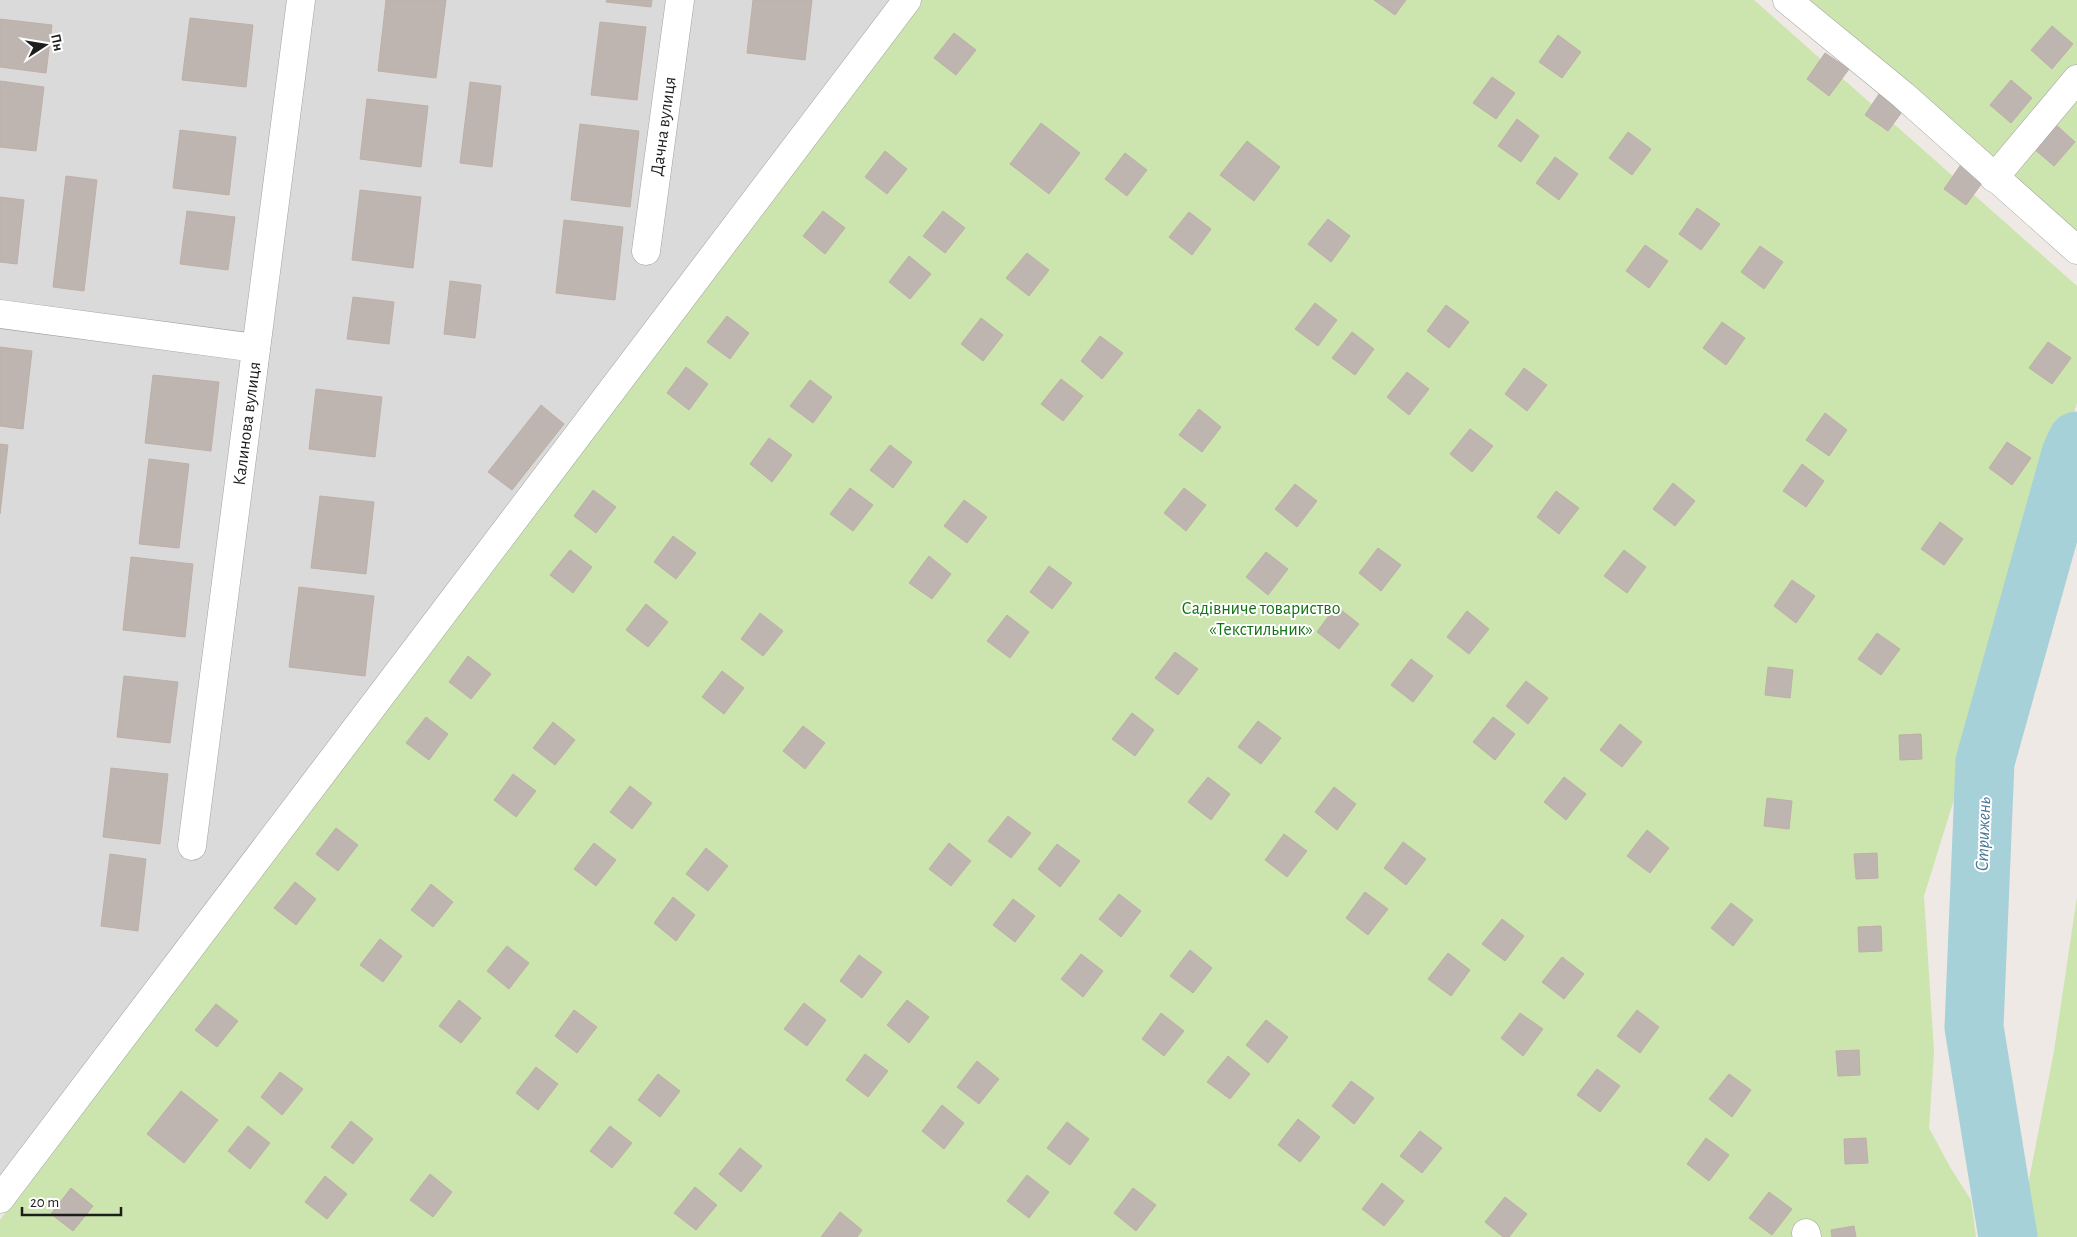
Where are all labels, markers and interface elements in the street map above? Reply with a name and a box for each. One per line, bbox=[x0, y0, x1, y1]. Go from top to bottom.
north arrow bbox=[20, 20, 70, 70]
text: Пн bbox=[48, 33, 65, 52]
street label: Дачна вулиця bbox=[648, 75, 680, 177]
street label: Калинова вулиця bbox=[231, 360, 264, 487]
park label: Садівниче товариство «Текстильник» bbox=[1182, 600, 1340, 639]
water label: Стрижень bbox=[1973, 796, 1994, 872]
scale bar bbox=[22, 1184, 121, 1216]
text: 20 m bbox=[30, 1195, 59, 1210]

